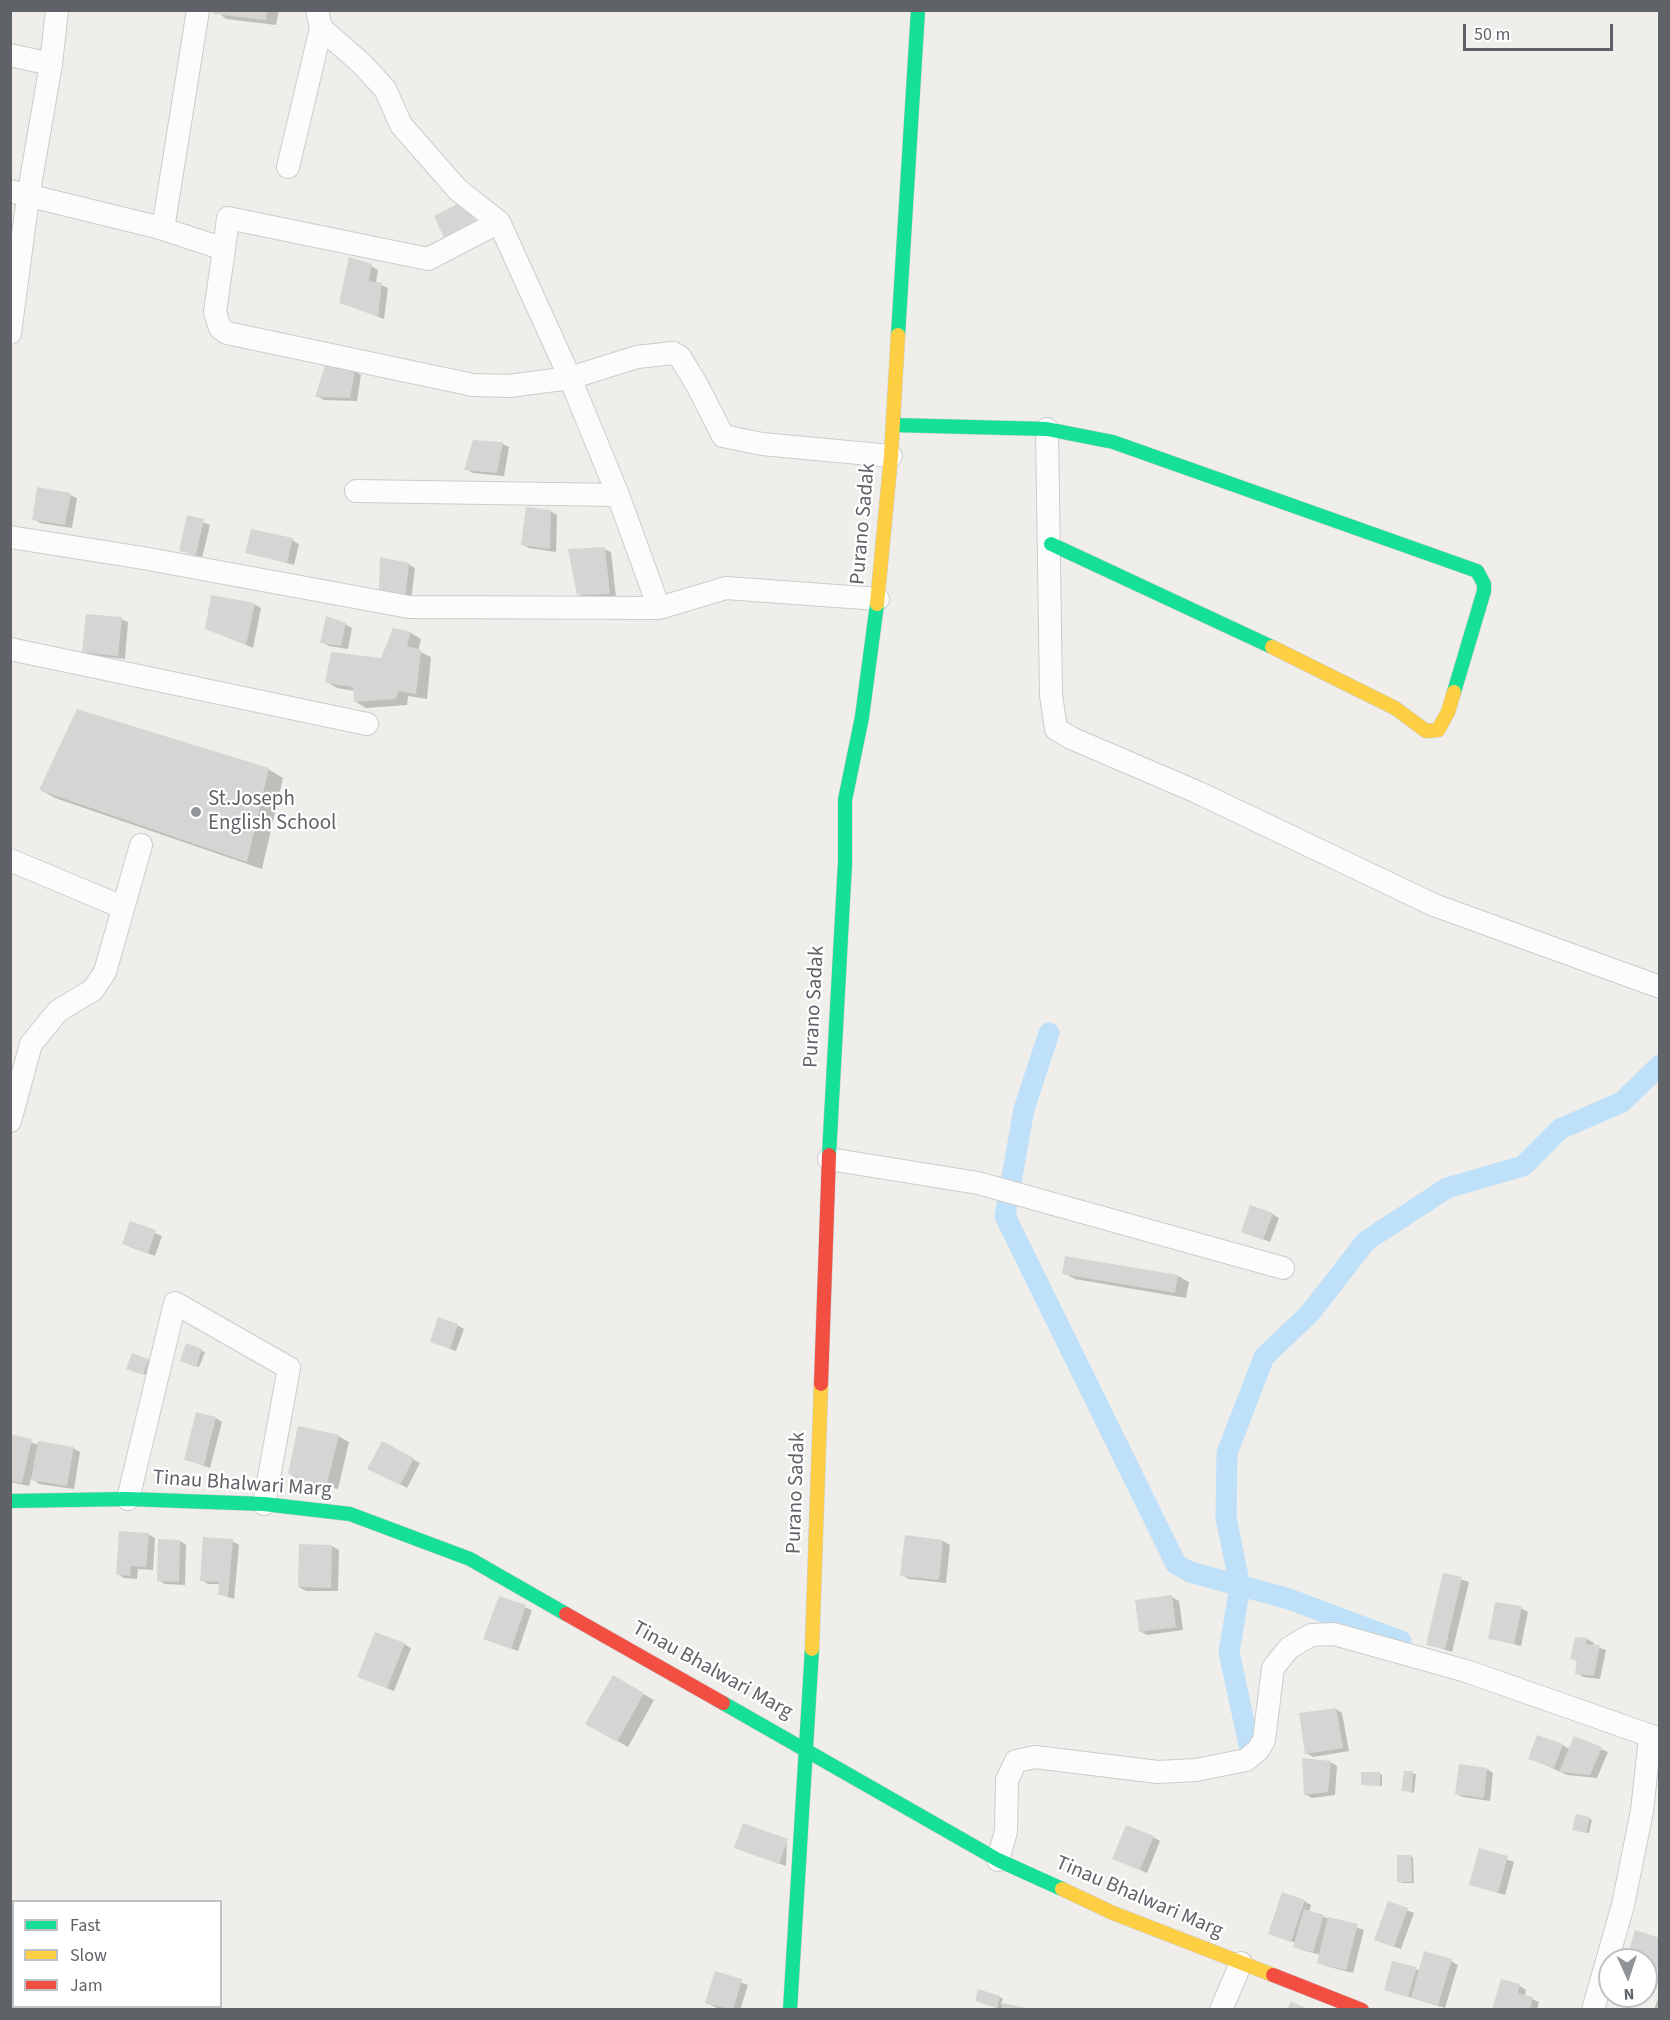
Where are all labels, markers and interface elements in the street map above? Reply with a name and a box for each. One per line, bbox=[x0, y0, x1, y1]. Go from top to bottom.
scale bar bbox=[1466, 12, 1616, 50]
text: 50 m bbox=[1474, 22, 1510, 47]
street label: Purano Sadak bbox=[846, 462, 882, 586]
place label: St.Joseph English School bbox=[208, 787, 336, 837]
marker: St.Joseph English School bbox=[189, 805, 203, 819]
street label: Purano Sadak bbox=[799, 945, 831, 1069]
street label: Purano Sadak bbox=[782, 1432, 812, 1554]
street label: Tinau Bhalwari Marg bbox=[152, 1466, 332, 1504]
street label: Tinau Bhalwari Marg bbox=[627, 1616, 797, 1726]
street label: Tinau Bhalwari Marg bbox=[1051, 1851, 1227, 1945]
legend bbox=[12, 1900, 222, 2008]
text: Fast bbox=[70, 1913, 101, 1938]
text: Slow bbox=[70, 1943, 107, 1968]
north arrow bbox=[1598, 1948, 1658, 2008]
text: Jam bbox=[70, 1973, 103, 1998]
text: N bbox=[1623, 1983, 1635, 2005]

